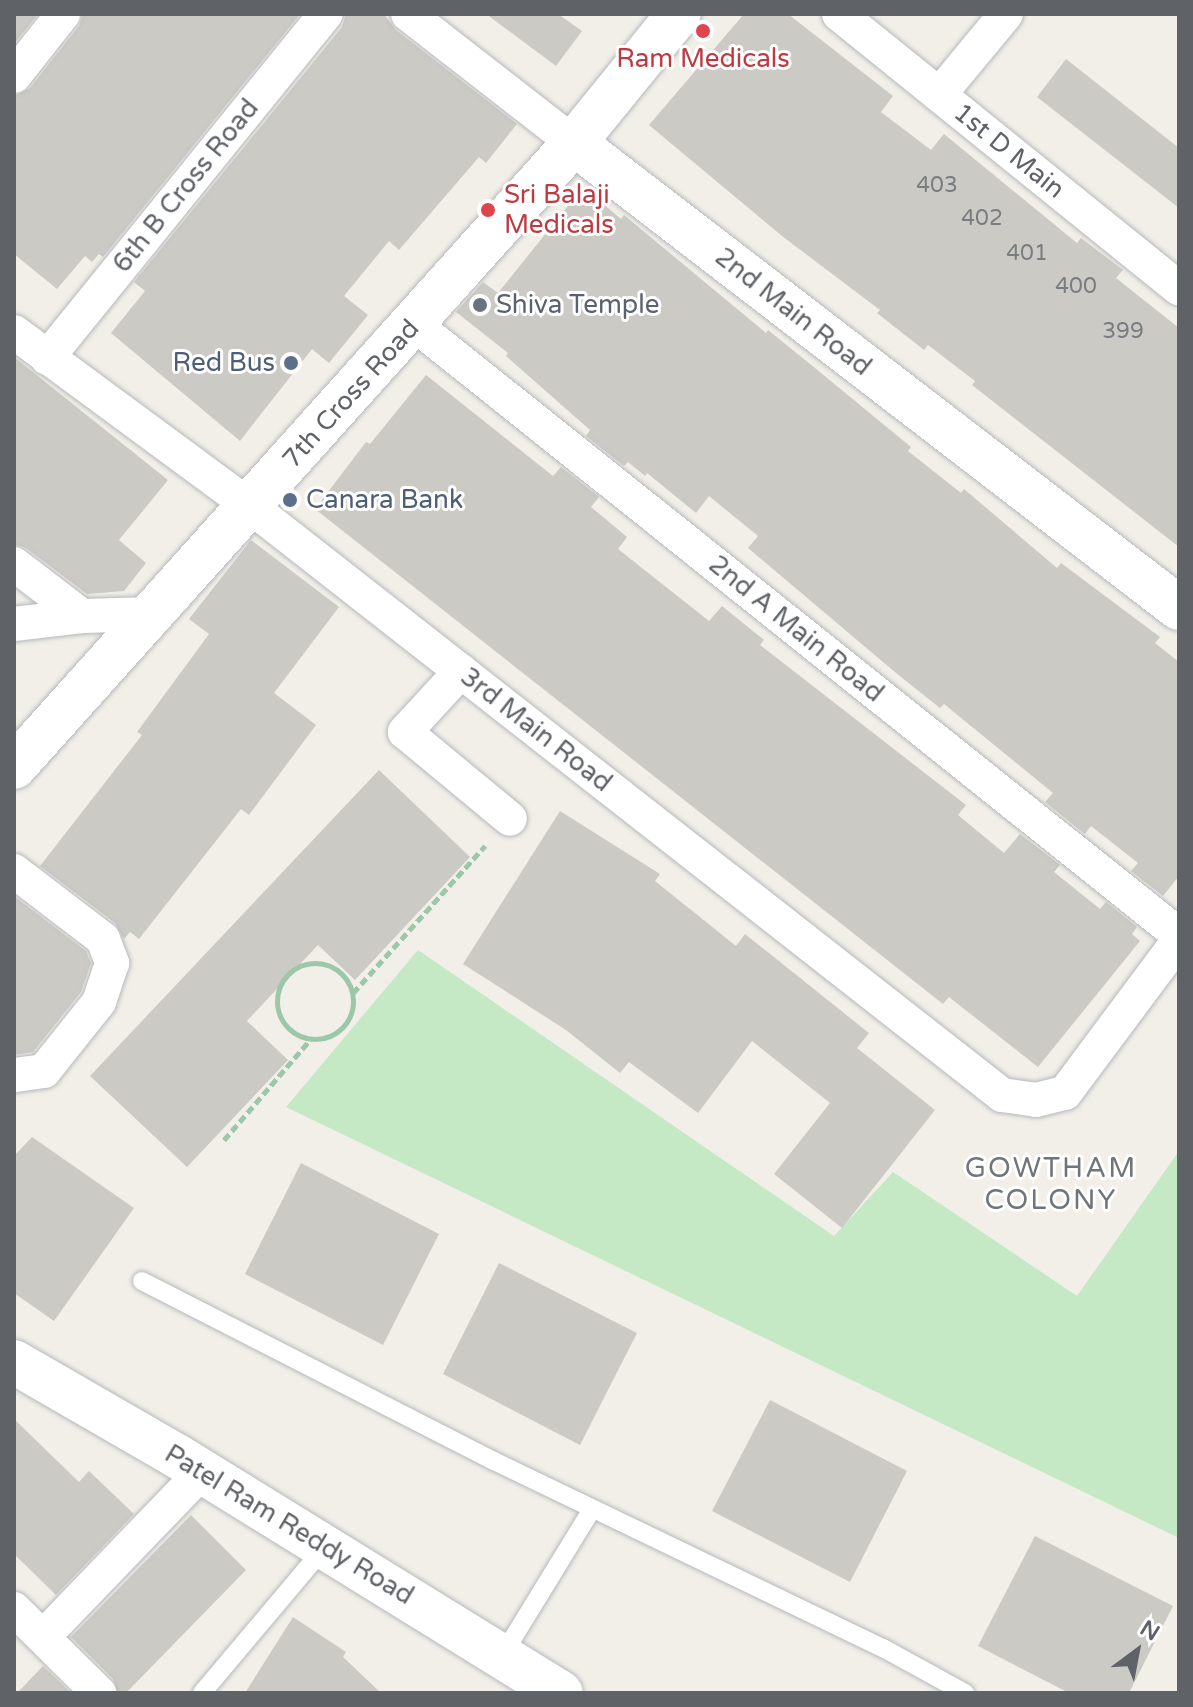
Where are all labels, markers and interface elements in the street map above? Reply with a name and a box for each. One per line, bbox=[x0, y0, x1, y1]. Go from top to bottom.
marker: Ram Medicals bbox=[694, 22, 712, 40]
place label: Ram Medicals bbox=[616, 43, 790, 75]
street label: 6th B Cross Road bbox=[107, 93, 265, 279]
street label: 1st D Main bbox=[947, 97, 1071, 205]
house number: 403 bbox=[916, 173, 958, 199]
place label: Sri Balaji Medicals bbox=[504, 179, 614, 240]
marker: Sri Balaji Medicals bbox=[479, 201, 497, 219]
house number: 402 bbox=[961, 206, 1003, 232]
street label: 2nd Main Road bbox=[709, 241, 877, 383]
house number: 401 bbox=[1006, 241, 1048, 267]
house number: 400 bbox=[1055, 274, 1097, 300]
place label: Shiva Temple bbox=[496, 289, 659, 321]
marker: Shiva Temple bbox=[471, 296, 489, 314]
street label: 7th Cross Road bbox=[276, 313, 426, 475]
house number: 399 bbox=[1102, 319, 1144, 345]
place label: Red Bus bbox=[172, 347, 275, 379]
marker: Red Bus bbox=[282, 354, 300, 372]
place label: Canara Bank bbox=[306, 484, 463, 516]
marker: Canara Bank bbox=[281, 491, 299, 509]
street label: 2nd A Main Road bbox=[702, 549, 890, 709]
street label: 3rd Main Road bbox=[454, 661, 618, 799]
district label: GOWTHAM COLONY bbox=[965, 1151, 1137, 1217]
street label: Patel Ram Reddy Road bbox=[159, 1438, 419, 1612]
north arrow bbox=[1097, 1611, 1177, 1691]
text: N bbox=[1135, 1615, 1164, 1646]

